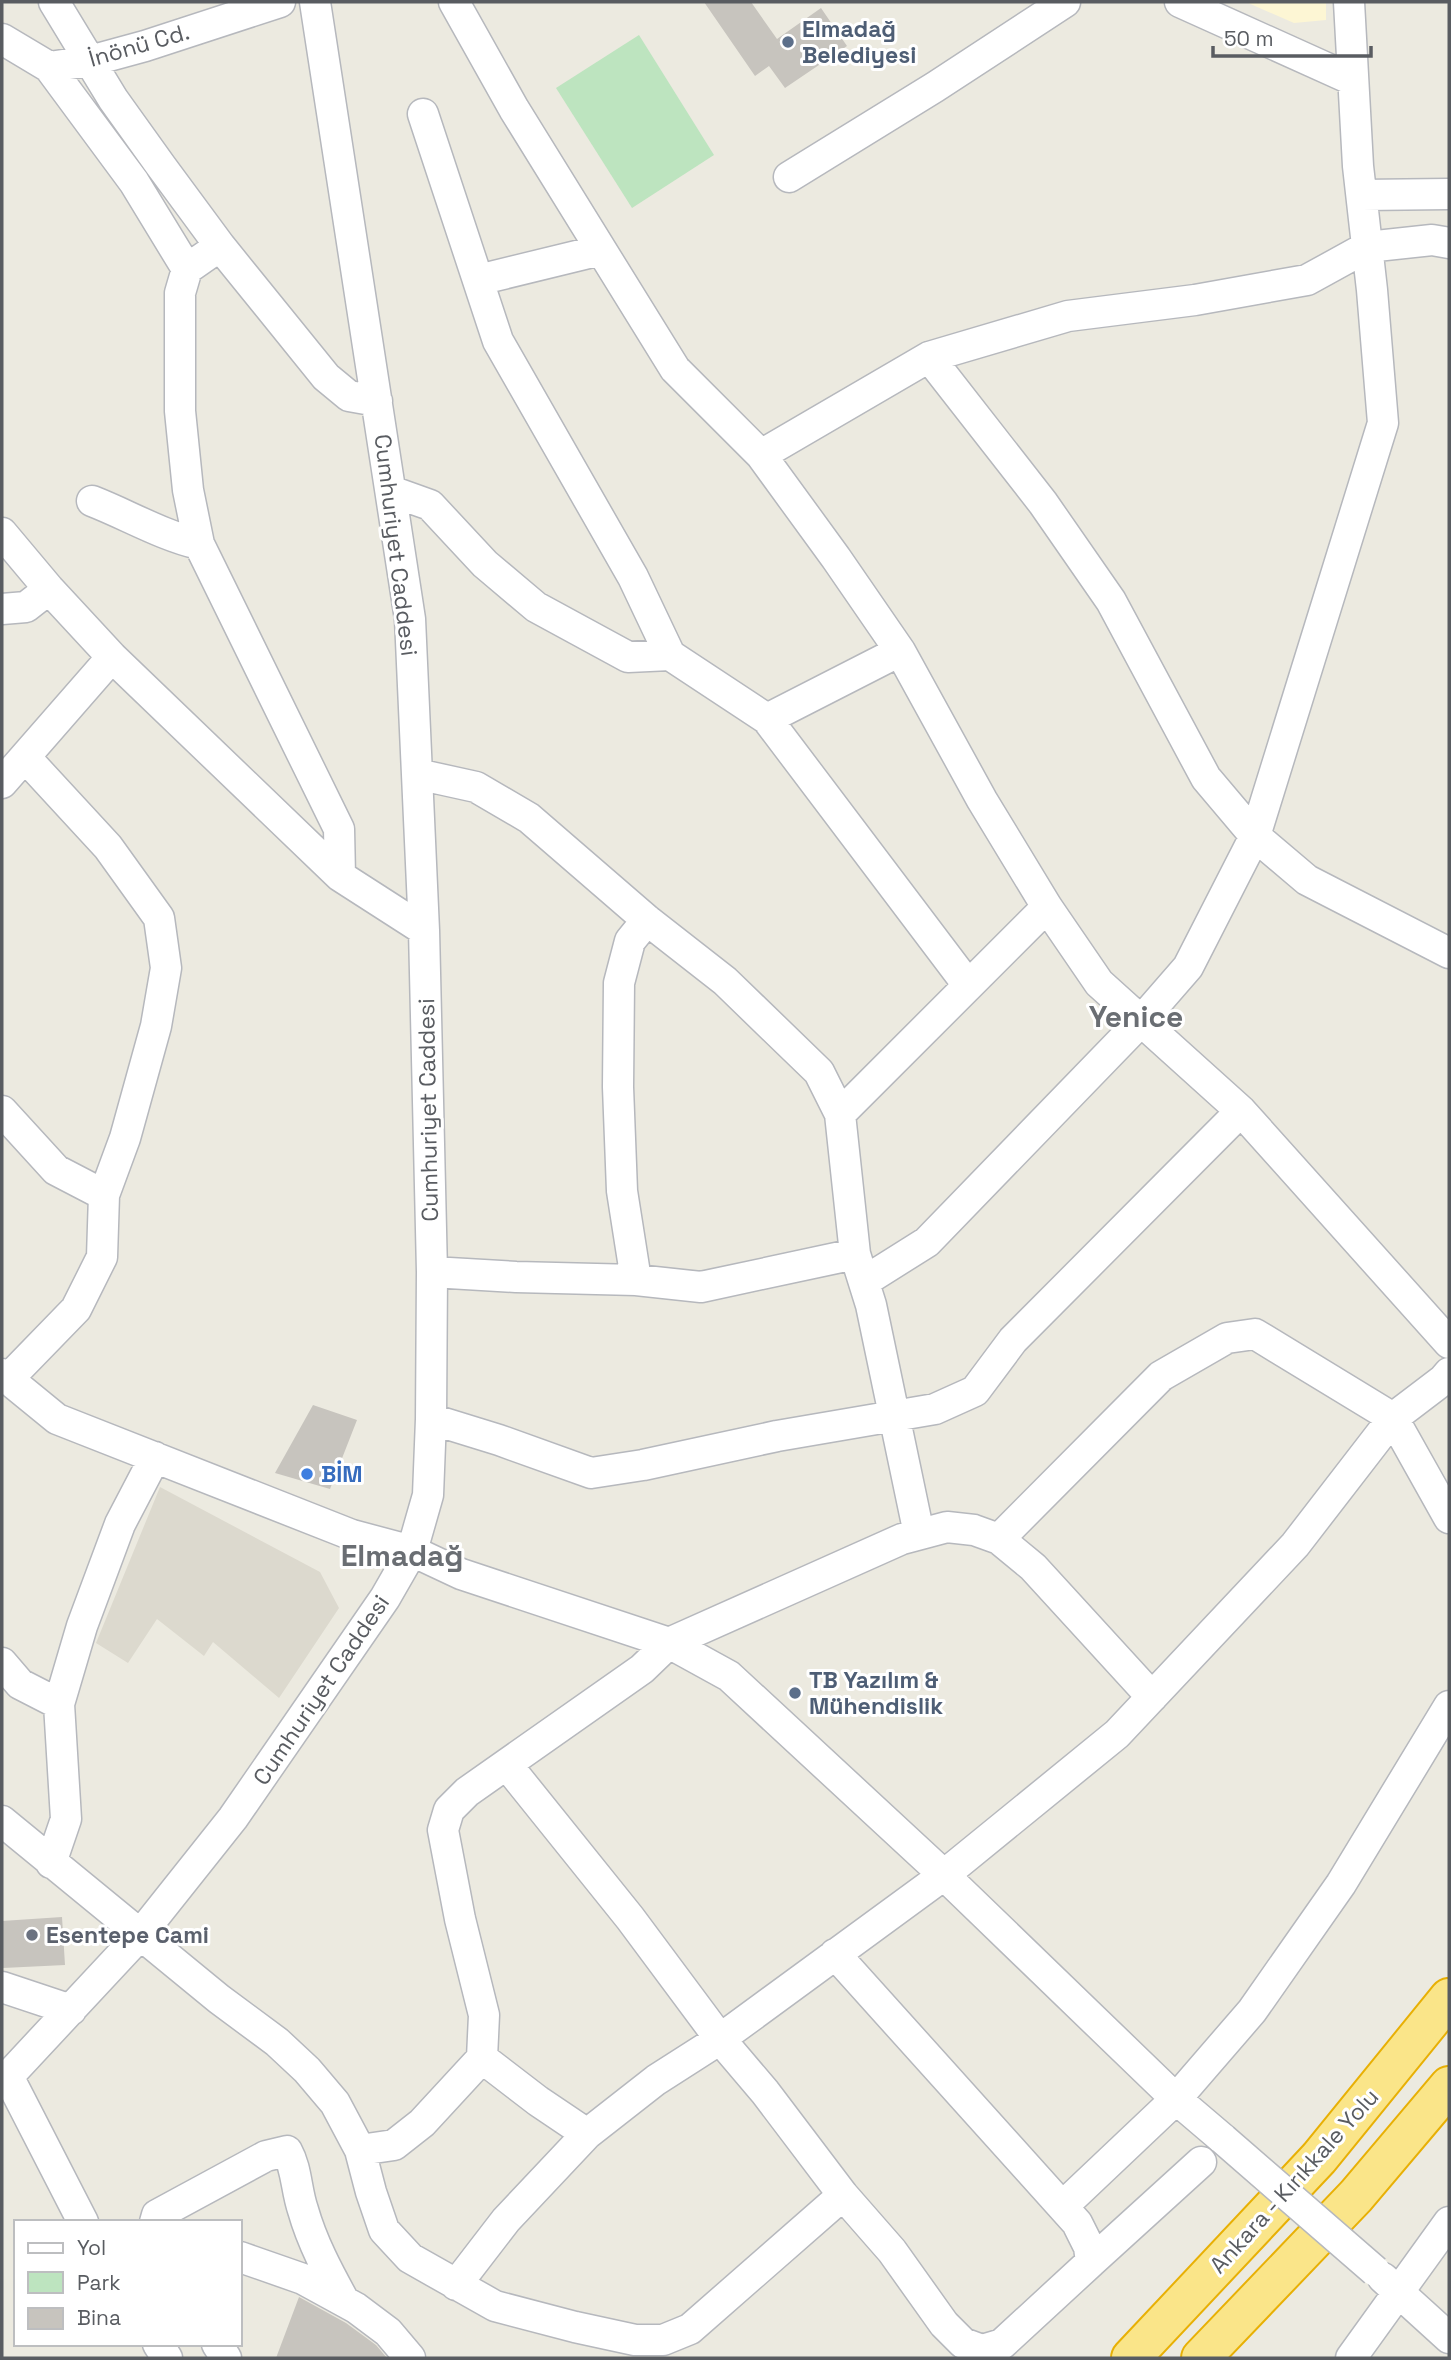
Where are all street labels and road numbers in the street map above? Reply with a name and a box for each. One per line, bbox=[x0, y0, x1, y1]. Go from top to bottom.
street label: İnönü Cd. bbox=[85, 16, 193, 74]
street label: Cumhuriyet Caddesi bbox=[368, 432, 424, 658]
street label: Cumhuriyet Caddesi bbox=[411, 998, 445, 1222]
street label: Cumhuriyet Caddesi bbox=[246, 1589, 396, 1791]
street label: Ankara - Kırıkkale Yolu bbox=[1203, 2082, 1385, 2280]

